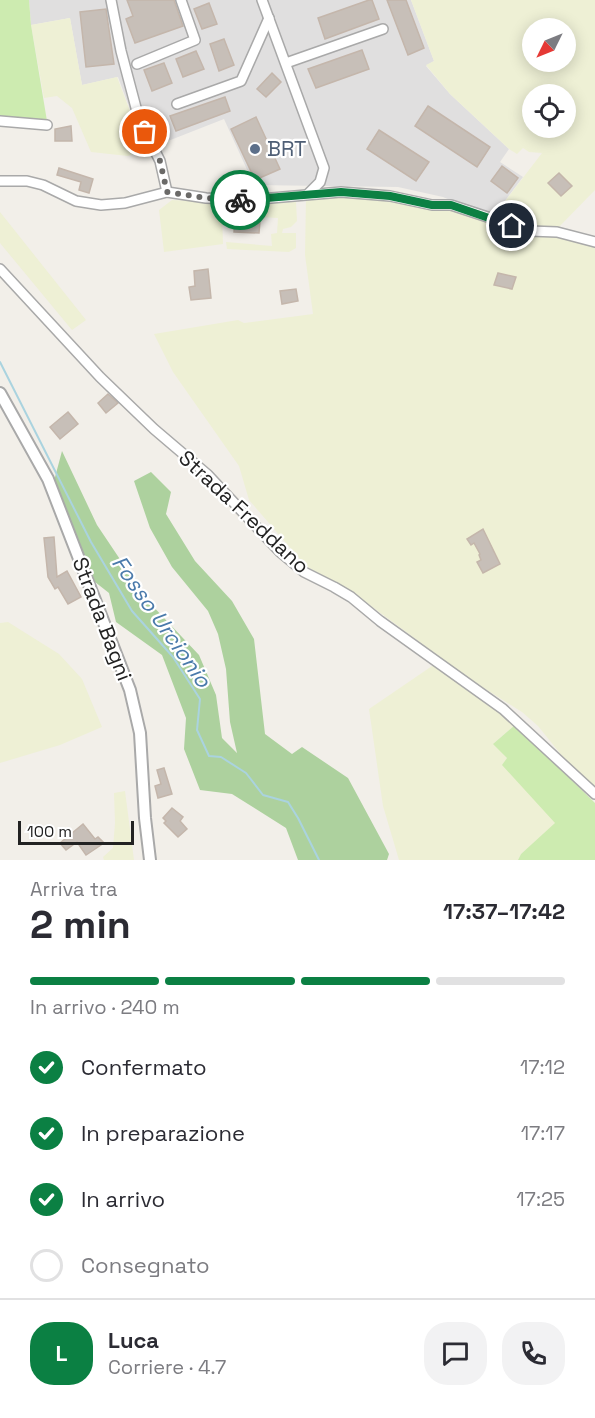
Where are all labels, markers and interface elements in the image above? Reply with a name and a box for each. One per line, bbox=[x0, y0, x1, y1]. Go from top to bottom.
north arrow bbox=[522, 18, 576, 72]
map controls bbox=[522, 18, 576, 138]
button: locate bbox=[522, 84, 576, 138]
pin bbox=[119, 106, 170, 157]
icon: bag bbox=[128, 115, 161, 148]
place label: BRT bbox=[267, 135, 306, 162]
marker: BRT bbox=[248, 142, 262, 156]
courier bbox=[210, 170, 270, 230]
icon: bike bbox=[224, 184, 257, 217]
pin bbox=[486, 200, 537, 251]
icon: home bbox=[495, 209, 528, 242]
street label: Strada Freddano bbox=[173, 444, 315, 579]
water label: Fosso Urcionio bbox=[106, 550, 219, 694]
street label: Strada Bagni bbox=[67, 553, 138, 684]
scale bar bbox=[18, 818, 134, 846]
text: 100 m bbox=[27, 821, 72, 842]
text: Arriva tra bbox=[30, 876, 118, 902]
text: 17:37–17:42 bbox=[443, 897, 565, 925]
text: 2 min bbox=[30, 900, 131, 949]
text: In arrivo · 240 m bbox=[30, 994, 180, 1020]
icon: check bbox=[30, 1051, 63, 1084]
text: Confermato bbox=[81, 1053, 207, 1081]
text: 17:12 bbox=[520, 1054, 565, 1080]
icon: check bbox=[30, 1117, 63, 1150]
text: In preparazione bbox=[81, 1119, 245, 1147]
text: 17:17 bbox=[521, 1120, 565, 1146]
icon: check bbox=[30, 1183, 63, 1216]
text: In arrivo bbox=[81, 1185, 165, 1213]
text: 17:25 bbox=[516, 1186, 565, 1212]
text: Consegnato bbox=[81, 1251, 210, 1279]
button: chat bbox=[424, 1322, 487, 1385]
button: phone bbox=[502, 1322, 565, 1385]
text: Luca bbox=[108, 1326, 159, 1354]
text: L bbox=[56, 1339, 67, 1367]
text: Corriere · 4.7 bbox=[108, 1354, 226, 1380]

